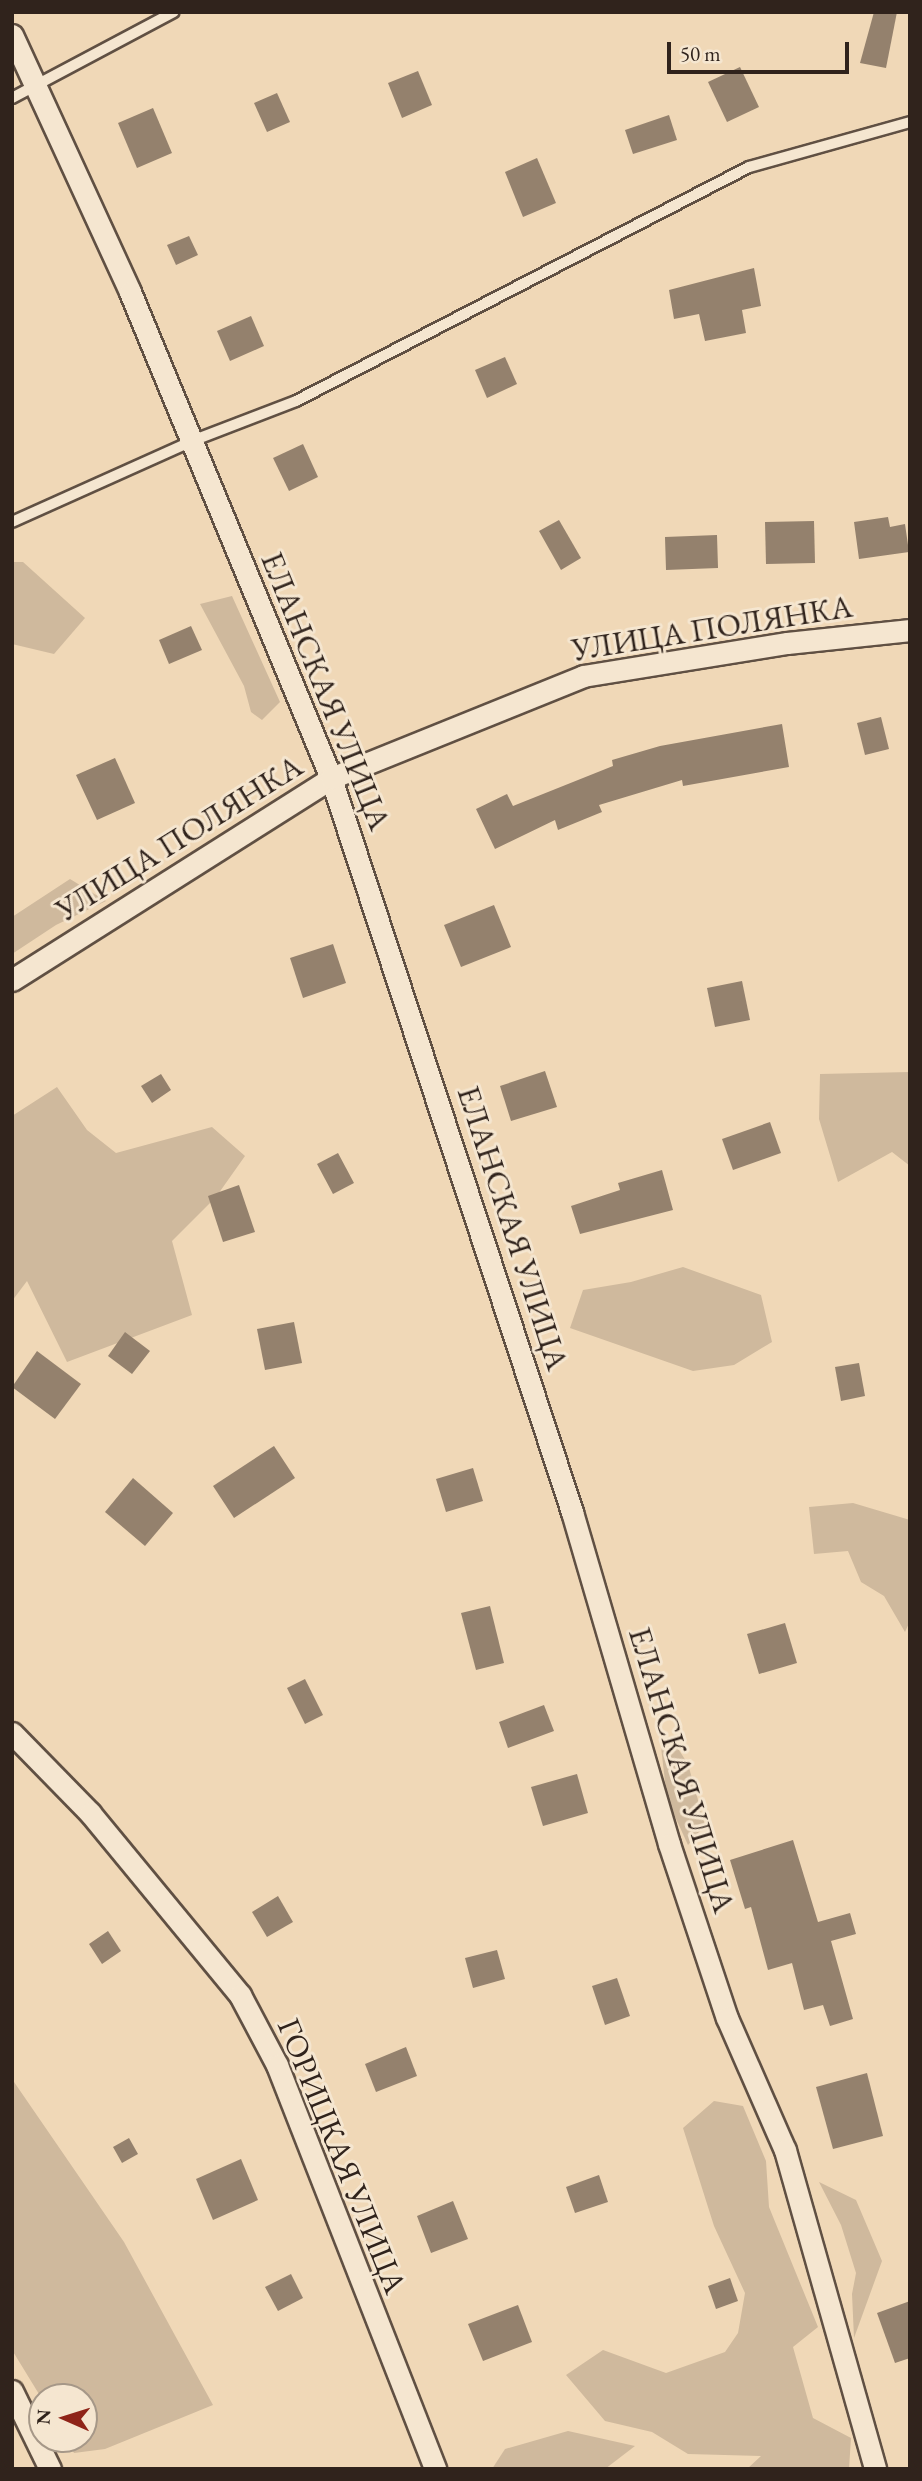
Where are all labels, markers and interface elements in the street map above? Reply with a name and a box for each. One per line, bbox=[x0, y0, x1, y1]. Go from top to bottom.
scale bar bbox=[670, 28, 852, 72]
text: 50 m bbox=[680, 40, 721, 67]
street label: ЕЛАНСКАЯ УЛИЦА bbox=[253, 546, 399, 836]
street label: УЛИЦА ПОЛЯНКА bbox=[569, 587, 855, 669]
street label: УЛИЦА ПОЛЯНКА bbox=[49, 747, 309, 929]
street label: ЕЛАНСКАЯ УЛИЦА bbox=[449, 1081, 577, 1375]
street label: ЕЛАНСКАЯ УЛИЦА bbox=[620, 1623, 744, 1917]
street label: ГОРИЦКАЯ УЛИЦА bbox=[269, 2013, 415, 2299]
north arrow bbox=[28, 2383, 98, 2453]
text: N bbox=[31, 2409, 56, 2425]

